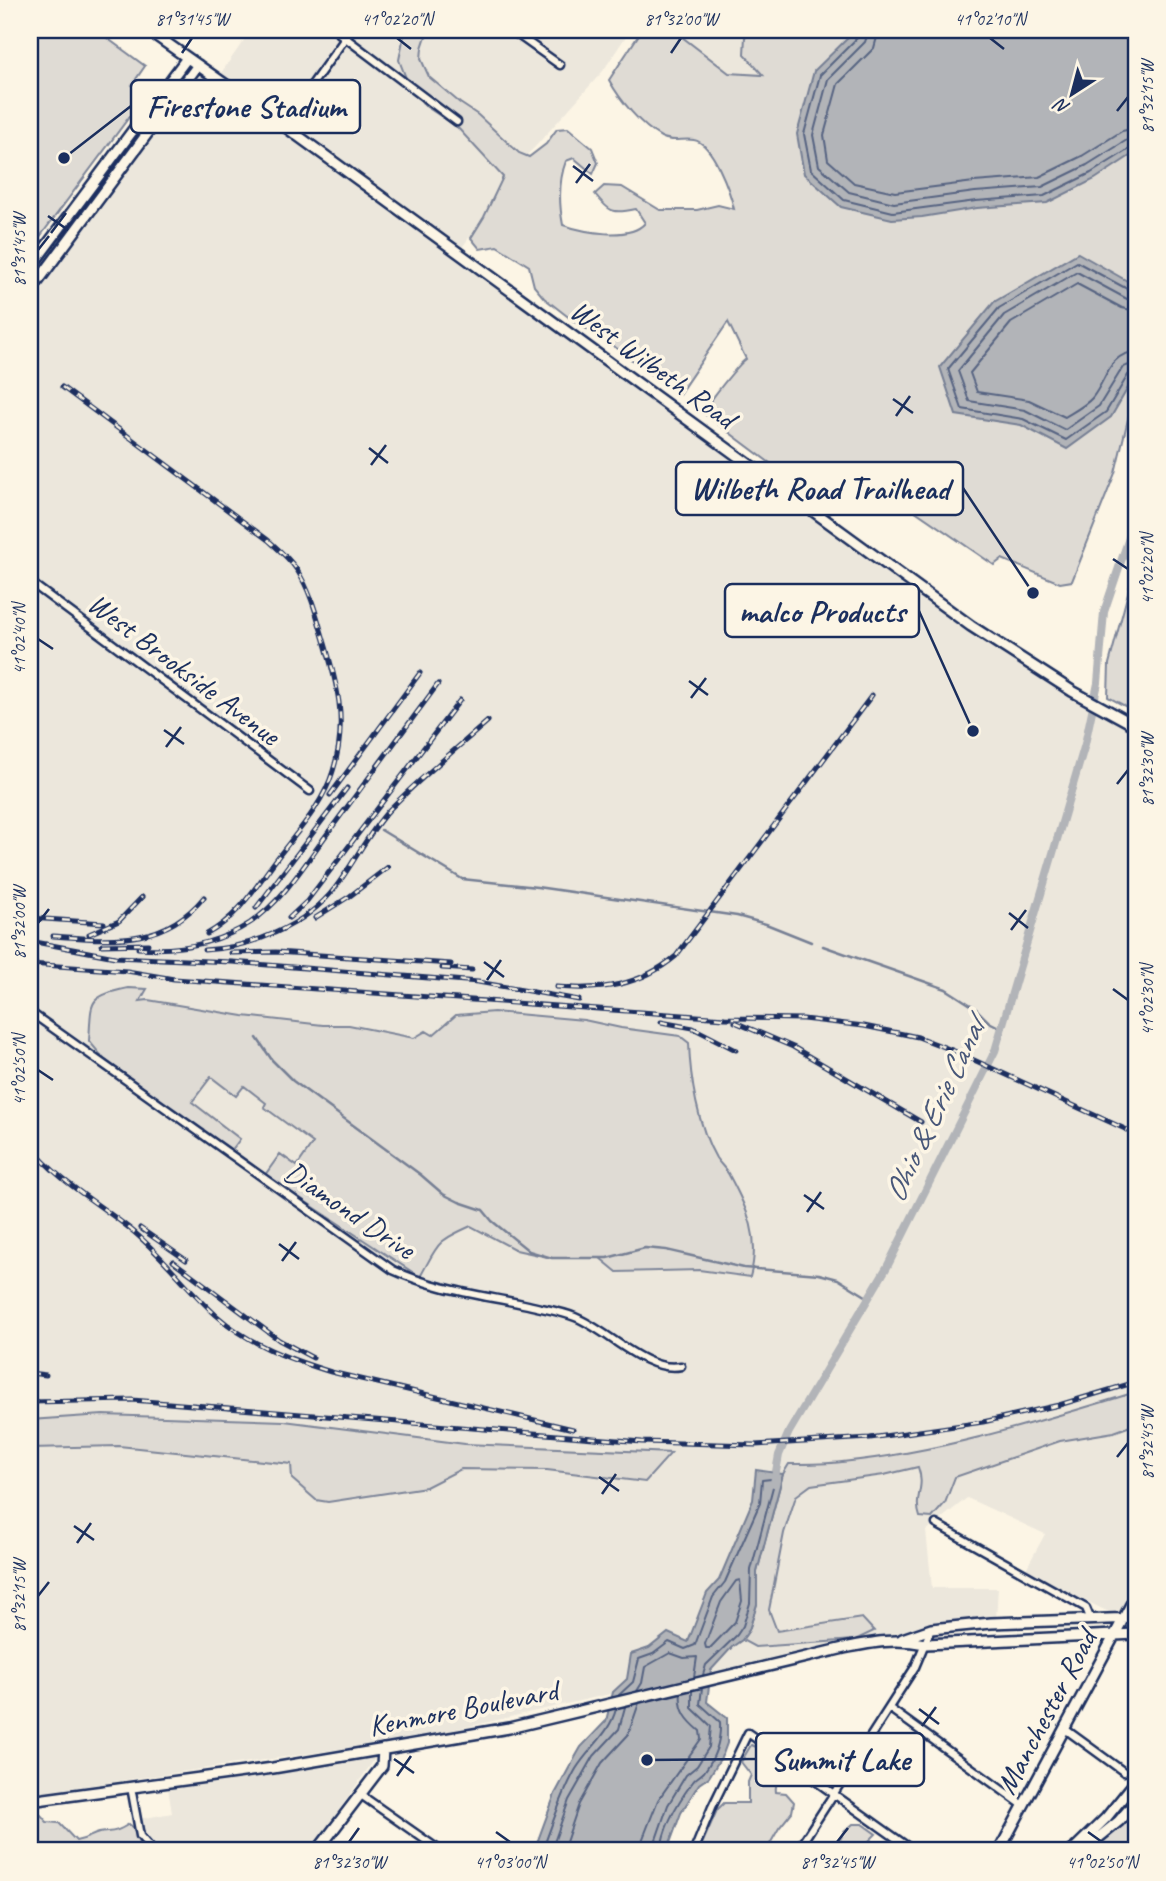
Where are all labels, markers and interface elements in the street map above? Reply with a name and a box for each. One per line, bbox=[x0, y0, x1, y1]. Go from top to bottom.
text: 81°31'45"W bbox=[155, 8, 232, 30]
text: 41°02'20"N bbox=[362, 8, 436, 30]
text: 81°32'00"W bbox=[644, 8, 721, 30]
text: 41°02'10"N bbox=[955, 8, 1029, 30]
text: 81°32'15"W bbox=[1136, 57, 1158, 134]
north arrow bbox=[1036, 60, 1106, 130]
callout: Firestone Stadium bbox=[131, 80, 360, 133]
text: Firestone Stadium bbox=[147, 86, 348, 127]
text: N bbox=[1048, 92, 1074, 120]
text: 81°31'45"W bbox=[8, 210, 30, 287]
street label: West Wilbeth Road bbox=[563, 291, 747, 439]
callout: Wilbeth Road Trailhead bbox=[676, 462, 963, 515]
text: Wilbeth Road Trailhead bbox=[691, 468, 954, 509]
text: 41°02'20"N bbox=[1136, 530, 1158, 604]
street label: West Brookside Avenue bbox=[80, 584, 289, 755]
callout: malco Products bbox=[725, 584, 919, 637]
text: malco Products bbox=[739, 591, 909, 632]
text: 41°02'40"N bbox=[8, 600, 30, 674]
text: 81°32'30"W bbox=[1136, 730, 1158, 807]
text: 81°32'00"W bbox=[8, 883, 30, 960]
text: 41°02'30"N bbox=[1136, 961, 1158, 1035]
water label: Ohio & Erie Canal bbox=[874, 1004, 999, 1209]
text: 41°02'50"N bbox=[8, 1031, 30, 1105]
street label: Diamond Drive bbox=[278, 1153, 424, 1269]
text: 81°32'45"W bbox=[1136, 1403, 1158, 1480]
text: 81°32'15"W bbox=[8, 1556, 30, 1633]
street label: Manchester Road bbox=[987, 1620, 1107, 1801]
street label: Kenmore Boulevard bbox=[365, 1670, 565, 1745]
callout: Summit Lake bbox=[756, 1733, 924, 1786]
text: Summit Lake bbox=[770, 1739, 913, 1780]
text: 81°32'30"W bbox=[312, 1851, 389, 1873]
text: 41°03'00"N bbox=[475, 1851, 549, 1873]
text: 81°32'45"W bbox=[800, 1851, 877, 1873]
text: 41°02'50"N bbox=[1067, 1851, 1141, 1873]

